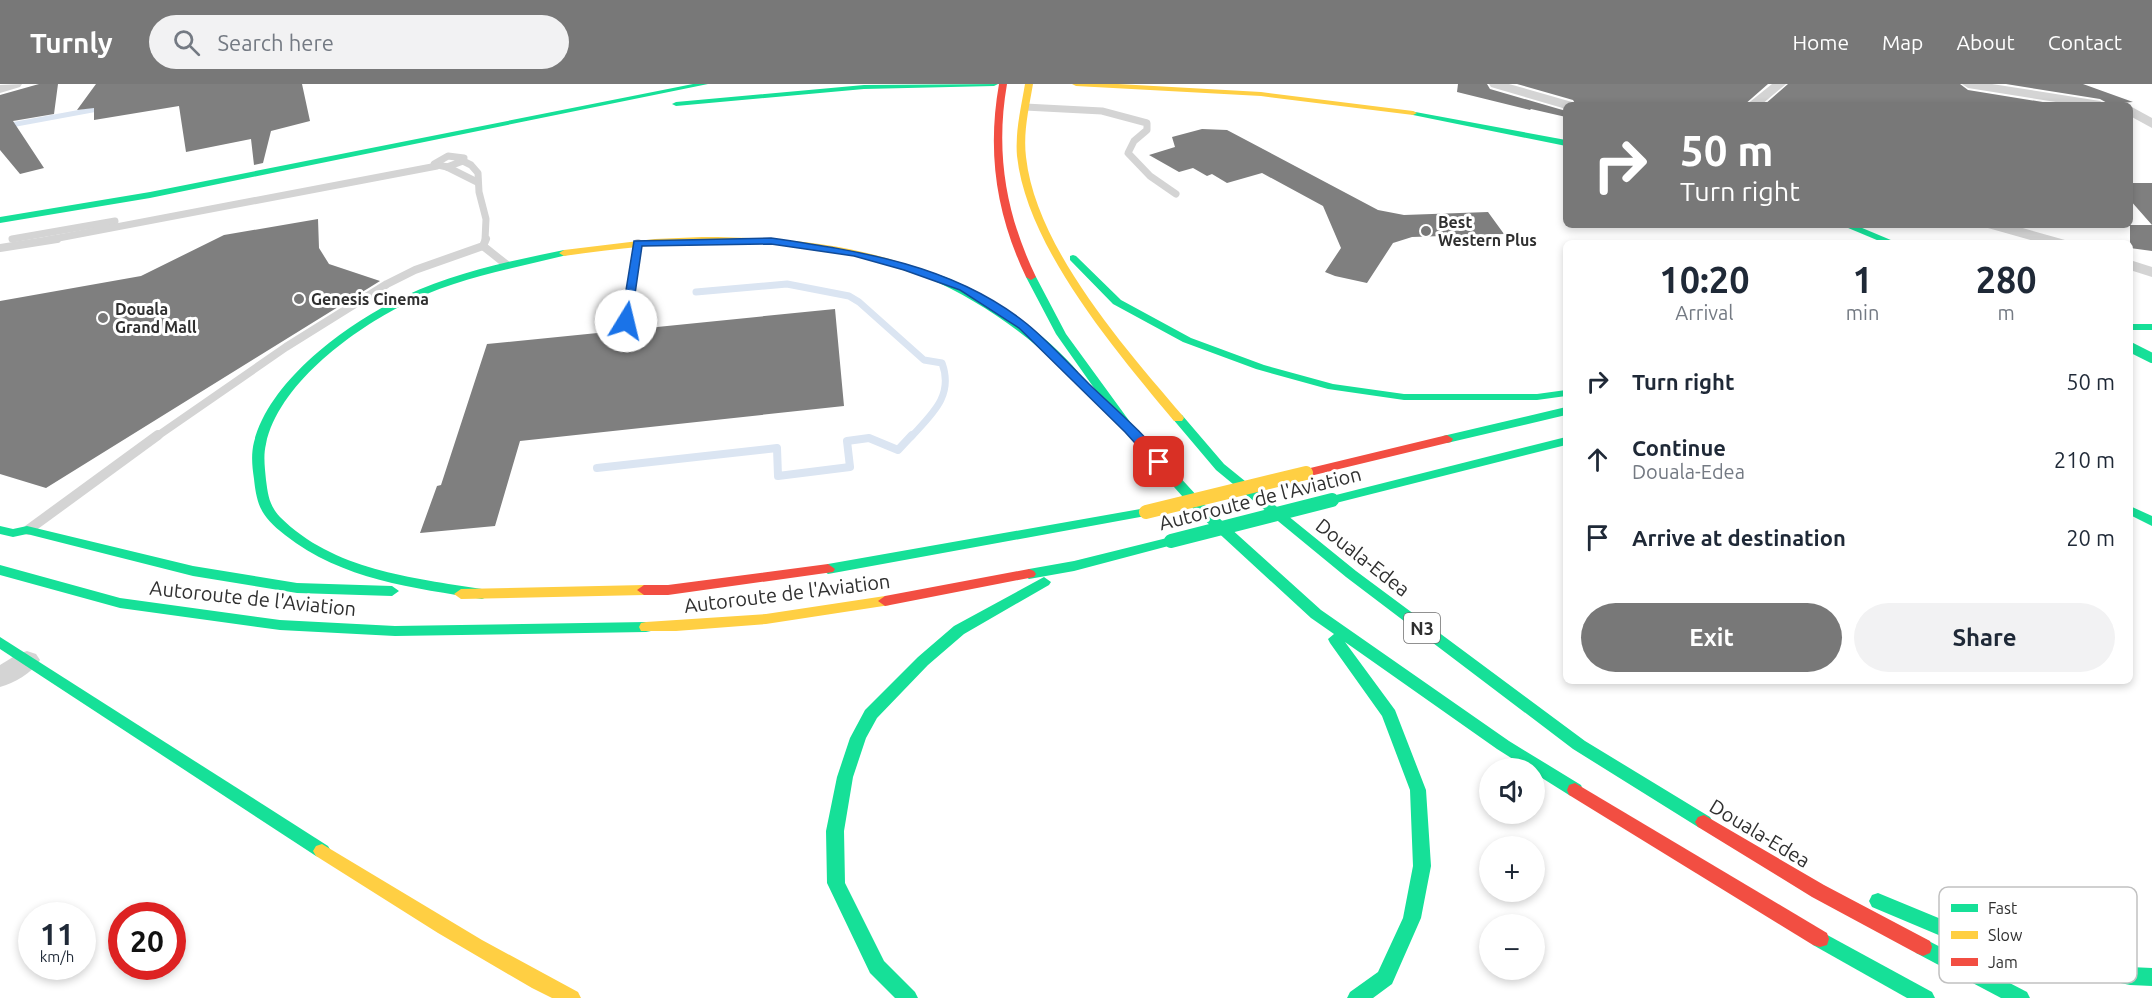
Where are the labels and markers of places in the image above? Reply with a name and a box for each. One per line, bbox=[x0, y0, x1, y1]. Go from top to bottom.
place label: Best Western Plus bbox=[1438, 213, 1537, 249]
marker: Best Western Plus bbox=[1419, 224, 1433, 238]
place label: Genesis Cinema bbox=[311, 290, 429, 308]
marker: Genesis Cinema bbox=[292, 292, 306, 306]
place label: Douala Grand Mall bbox=[115, 300, 197, 336]
marker: Douala Grand Mall bbox=[96, 311, 110, 325]
pin bbox=[1133, 436, 1184, 487]

